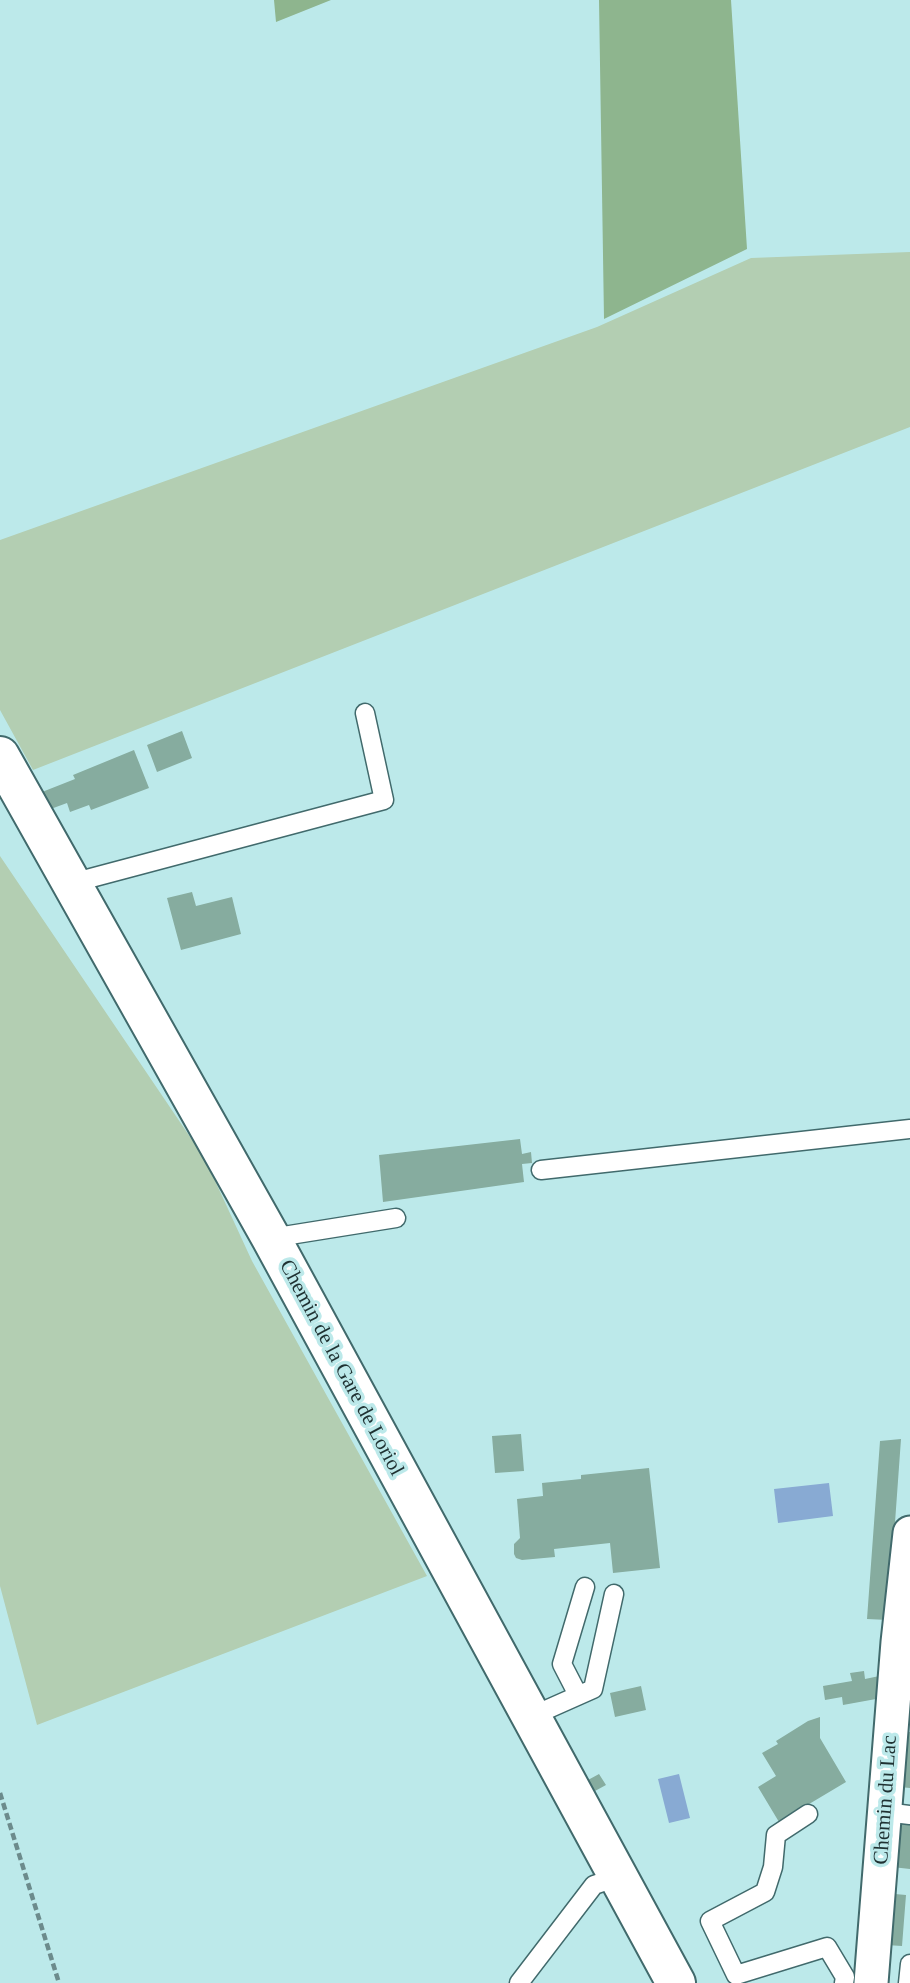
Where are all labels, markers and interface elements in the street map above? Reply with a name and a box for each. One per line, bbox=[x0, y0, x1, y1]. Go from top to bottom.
street label: Chemin de la Gare de Loriol bbox=[273, 1256, 409, 1480]
street label: Chemin du Lac bbox=[869, 1735, 903, 1865]

